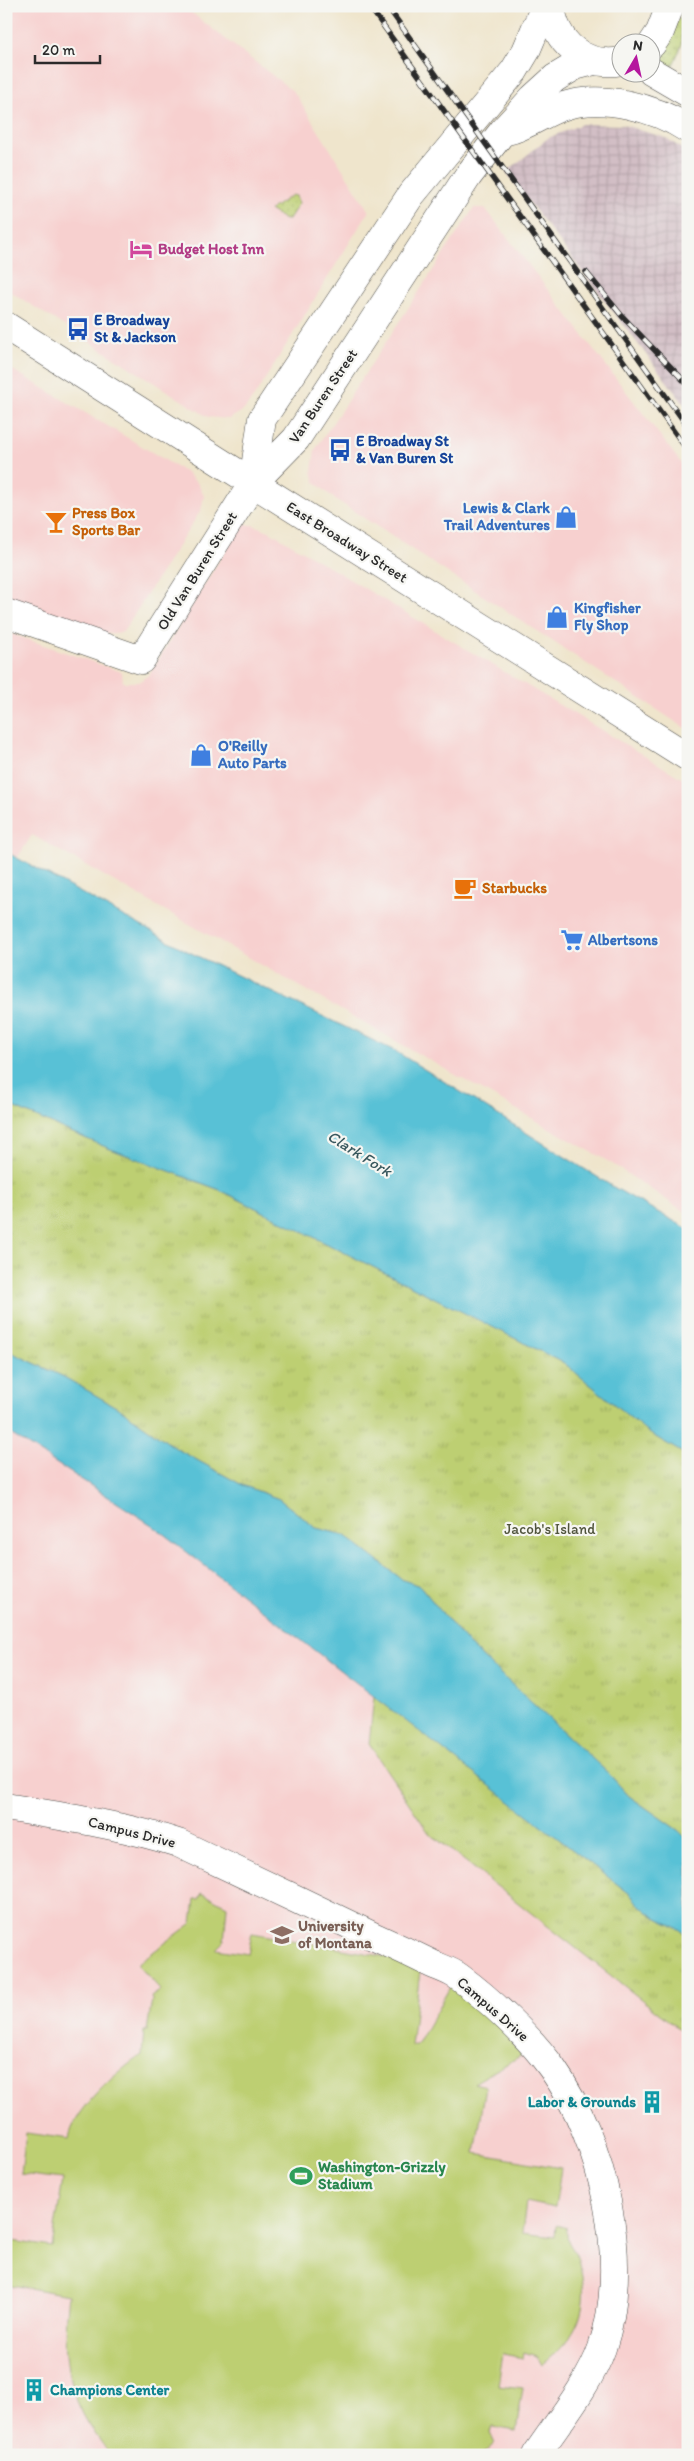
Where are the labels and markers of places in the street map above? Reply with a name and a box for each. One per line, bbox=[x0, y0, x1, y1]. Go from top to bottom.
hotel icon: Budget Host Inn bbox=[128, 236, 154, 262]
place label: Budget Host Inn bbox=[158, 240, 265, 259]
place label: E Broadway St & Jackson bbox=[94, 311, 177, 346]
bus stop icon: E Broadway St & Jackson bbox=[65, 316, 91, 342]
place label: E Broadway St & Van Buren St bbox=[356, 432, 454, 467]
bus stop icon: E Broadway St & Van Buren St bbox=[327, 437, 353, 463]
place label: Lewis & Clark Trail Adventures bbox=[443, 499, 550, 534]
place label: Press Box Sports Bar bbox=[72, 504, 140, 540]
shop icon: Lewis & Clark Trail Adventures bbox=[553, 504, 579, 530]
bar icon: Press Box Sports Bar bbox=[43, 509, 69, 535]
place label: Kingfisher Fly Shop bbox=[574, 599, 641, 635]
shop icon: Kingfisher Fly Shop bbox=[544, 604, 570, 630]
place label: O'Reilly Auto Parts bbox=[217, 737, 287, 772]
shop icon: O'Reilly Auto Parts bbox=[188, 742, 214, 768]
cafe icon: Starbucks bbox=[452, 875, 478, 901]
place label: Starbucks bbox=[482, 879, 547, 897]
supermarket icon: Albertsons bbox=[559, 927, 585, 953]
place label: Albertsons bbox=[587, 931, 658, 949]
place label: University of Montana bbox=[298, 1917, 372, 1952]
school or university icon: University of Montana bbox=[269, 1922, 295, 1948]
building icon: Labor & Grounds bbox=[639, 2089, 665, 2115]
place label: Labor & Grounds bbox=[528, 2093, 636, 2111]
place label: Washington-Grizzly Stadium bbox=[318, 2158, 446, 2193]
sports icon: Washington-Grizzly Stadium bbox=[288, 2163, 314, 2189]
building icon: Champions Center bbox=[21, 2377, 47, 2403]
place label: Champions Center bbox=[50, 2381, 170, 2400]

